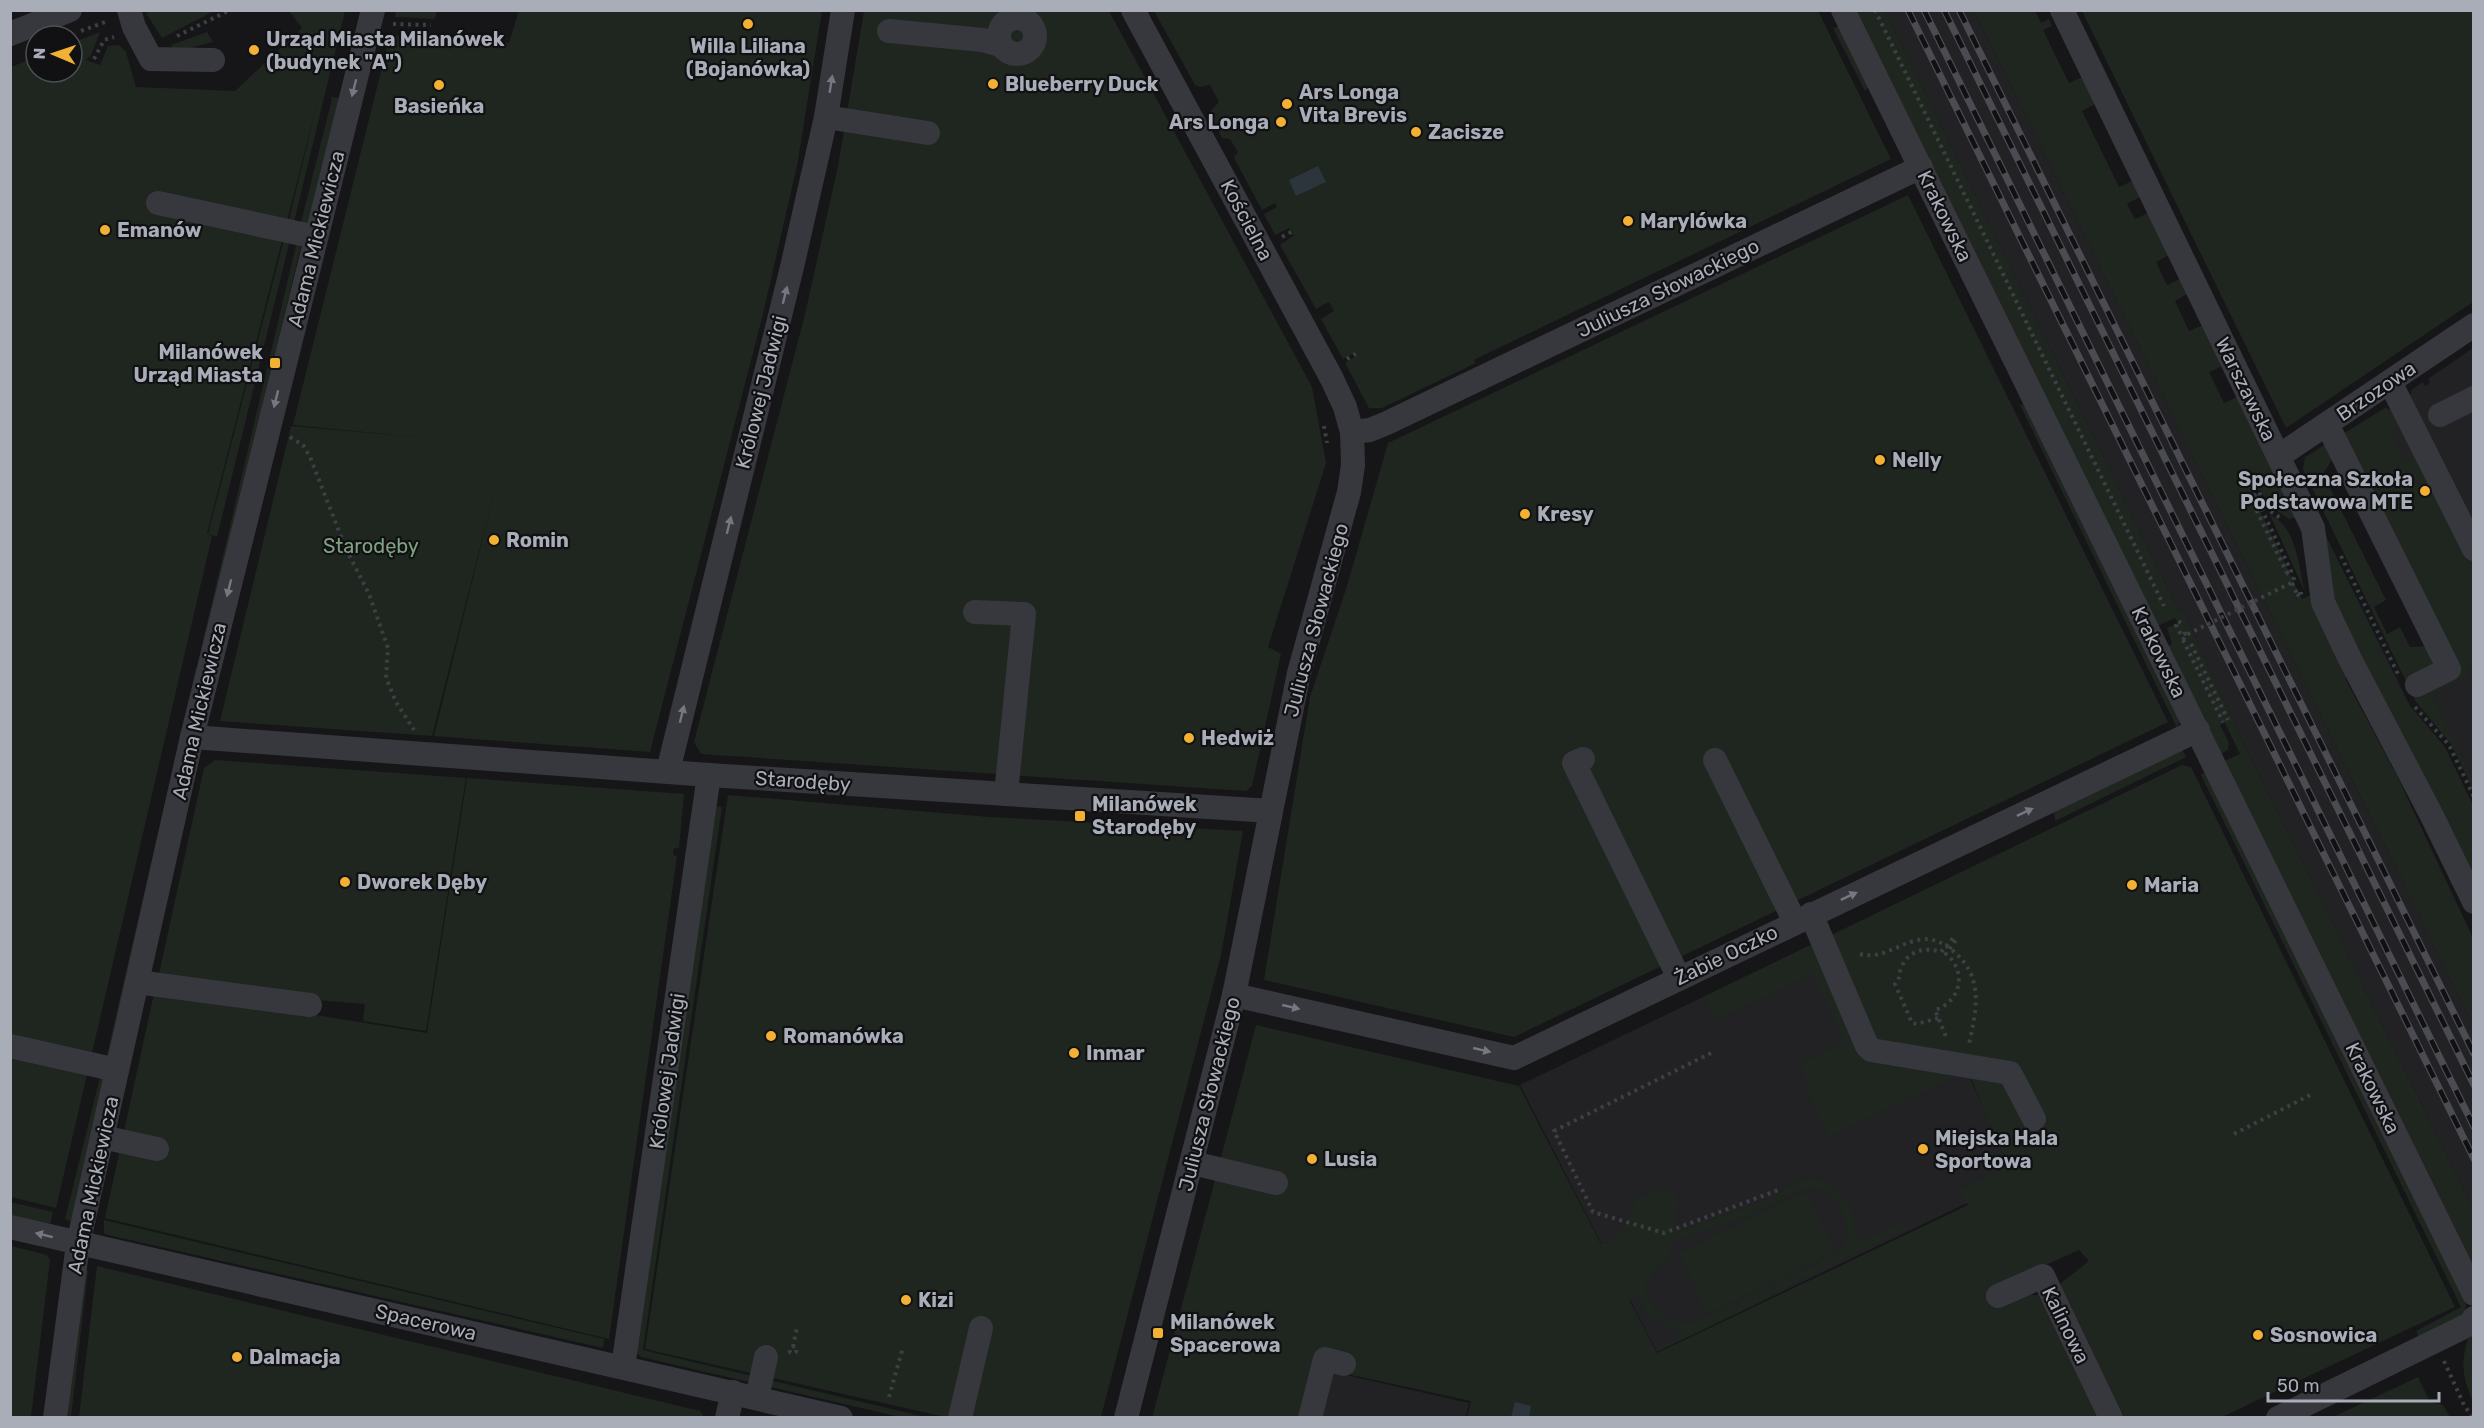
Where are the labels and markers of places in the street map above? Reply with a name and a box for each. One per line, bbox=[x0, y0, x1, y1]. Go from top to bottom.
marker: Willa Liliana (Bojanówka) bbox=[741, 17, 755, 31]
place label: Urząd Miasta Milanówek (budynek "A") bbox=[266, 27, 505, 74]
place label: Willa Liliana (Bojanówka) bbox=[686, 34, 810, 81]
marker: Urząd Miasta Milanówek (budynek "A") bbox=[247, 43, 261, 57]
place label: Blueberry Duck bbox=[1005, 72, 1159, 96]
marker: Blueberry Duck bbox=[986, 77, 1000, 91]
marker: Basieńka bbox=[432, 78, 446, 92]
place label: Ars Longa Vita Brevis bbox=[1299, 80, 1407, 127]
place label: Basieńka bbox=[394, 94, 484, 118]
marker: Ars Longa Vita Brevis bbox=[1280, 97, 1294, 111]
place label: Ars Longa bbox=[1169, 110, 1269, 134]
marker: Ars Longa bbox=[1274, 115, 1288, 129]
place label: Zacisze bbox=[1428, 120, 1504, 144]
marker: Zacisze bbox=[1409, 125, 1423, 139]
place label: Marylówka bbox=[1640, 209, 1747, 233]
marker: Marylówka bbox=[1621, 214, 1635, 228]
place label: Emanów bbox=[117, 218, 202, 242]
marker: Emanów bbox=[98, 223, 112, 237]
place label: Milanówek Urząd Miasta bbox=[133, 340, 263, 387]
marker: Milanówek Urząd Miasta bbox=[268, 356, 282, 370]
place label: Nelly bbox=[1892, 448, 1942, 472]
marker: Nelly bbox=[1873, 453, 1887, 467]
place label: Społeczna Szkoła Podstawowa MTE bbox=[2238, 467, 2413, 514]
marker: Społeczna Szkoła Podstawowa MTE bbox=[2418, 484, 2432, 498]
place label: Kresy bbox=[1537, 502, 1594, 526]
marker: Kresy bbox=[1518, 507, 1532, 521]
place label: Romin bbox=[506, 528, 569, 552]
marker: Romin bbox=[487, 533, 501, 547]
place label: Hedwiż bbox=[1201, 726, 1274, 750]
marker: Hedwiż bbox=[1182, 731, 1196, 745]
place label: Milanówek Starodęby bbox=[1092, 792, 1197, 839]
marker: Milanówek Starodęby bbox=[1073, 809, 1087, 823]
place label: Dworek Dęby bbox=[357, 870, 487, 894]
place label: Maria bbox=[2144, 873, 2199, 897]
marker: Dworek Dęby bbox=[338, 875, 352, 889]
marker: Maria bbox=[2125, 878, 2139, 892]
place label: Romanówka bbox=[783, 1024, 904, 1048]
marker: Romanówka bbox=[764, 1029, 778, 1043]
place label: Inmar bbox=[1086, 1041, 1145, 1065]
marker: Inmar bbox=[1067, 1046, 1081, 1060]
place label: Miejska Hala Sportowa bbox=[1935, 1126, 2058, 1173]
marker: Miejska Hala Sportowa bbox=[1916, 1142, 1930, 1156]
place label: Lusia bbox=[1324, 1147, 1377, 1171]
marker: Lusia bbox=[1305, 1152, 1319, 1166]
place label: Kizi bbox=[918, 1288, 954, 1312]
marker: Kizi bbox=[899, 1293, 913, 1307]
place label: Milanówek Spacerowa bbox=[1170, 1310, 1280, 1357]
place label: Sosnowica bbox=[2270, 1323, 2377, 1347]
marker: Milanówek Spacerowa bbox=[1151, 1326, 1165, 1340]
marker: Sosnowica bbox=[2251, 1328, 2265, 1342]
place label: Dalmacja bbox=[249, 1345, 341, 1369]
marker: Dalmacja bbox=[230, 1350, 244, 1364]

